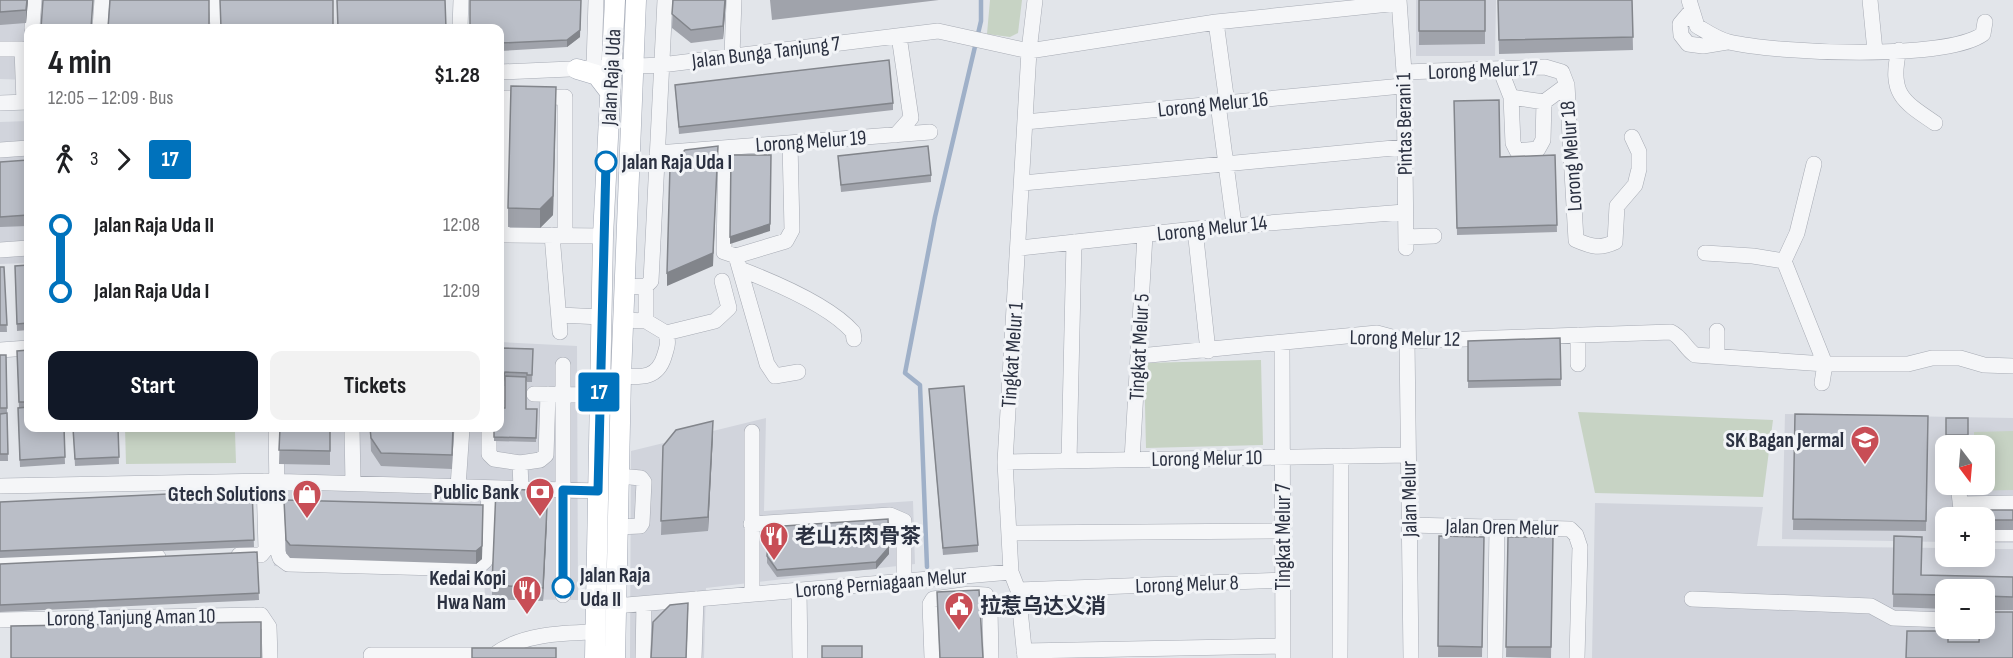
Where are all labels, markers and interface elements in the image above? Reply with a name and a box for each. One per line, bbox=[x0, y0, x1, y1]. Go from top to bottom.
street label: Jalan Raja Uda bbox=[596, 28, 627, 127]
street label: Jalan Bunga Tanjung 7 bbox=[689, 31, 842, 74]
text: 4 min bbox=[48, 43, 112, 83]
street label: Lorong Melur 17 bbox=[1428, 56, 1539, 85]
text: $1.28 bbox=[434, 62, 480, 89]
street label: Pintas Berani 1 bbox=[1391, 72, 1418, 175]
text: 12:05 – 12:09 · Bus bbox=[48, 86, 173, 110]
street label: Lorong Melur 16 bbox=[1157, 86, 1270, 123]
street label: Lorong Melur 18 bbox=[1555, 100, 1588, 212]
street label: Lorong Melur 19 bbox=[755, 125, 867, 158]
icon: walk bbox=[48, 143, 81, 176]
icon: forward bbox=[107, 143, 140, 176]
text: 3 bbox=[90, 147, 98, 171]
text: 17 bbox=[161, 147, 179, 172]
place label: Jalan Raja Uda I bbox=[621, 150, 732, 175]
marker: Jalan Raja Uda I bbox=[595, 151, 617, 173]
street label: Lorong Melur 14 bbox=[1156, 210, 1269, 247]
text: Jalan Raja Uda II bbox=[94, 212, 214, 239]
text: 12:08 bbox=[443, 213, 480, 237]
text: Jalan Raja Uda I bbox=[94, 278, 209, 305]
text: 12:09 bbox=[443, 279, 480, 303]
street label: Tingkat Melur 5 bbox=[1124, 293, 1155, 401]
street label: Tingkat Melur 1 bbox=[996, 301, 1029, 409]
street label: Lorong Melur 12 bbox=[1349, 325, 1460, 352]
button: Start bbox=[48, 351, 258, 420]
button: Tickets bbox=[270, 351, 480, 420]
line badge: 17 bbox=[572, 372, 626, 412]
text: 17 bbox=[590, 380, 608, 405]
school or university icon: SK Bagan Jermal bbox=[1849, 424, 1881, 466]
place label: SK Bagan Jermal bbox=[1725, 428, 1844, 453]
north arrow bbox=[1935, 435, 1995, 495]
map controls bbox=[1935, 435, 1995, 639]
street label: Lorong Melur 10 bbox=[1151, 445, 1263, 472]
street label: Jalan Melur bbox=[1396, 461, 1423, 538]
bank icon: Public Bank bbox=[524, 476, 556, 518]
shop icon: Gtech Solutions bbox=[291, 478, 323, 520]
place label: Public Bank bbox=[433, 480, 519, 505]
place label: Gtech Solutions bbox=[168, 482, 286, 507]
street label: Tingkat Melur 7 bbox=[1271, 483, 1296, 591]
button: + bbox=[1935, 507, 1995, 567]
street label: Jalan Oren Melur bbox=[1444, 514, 1559, 541]
restaurant icon: 老山东肉骨茶 bbox=[758, 520, 790, 562]
place label: 老山东肉骨茶 bbox=[795, 524, 921, 549]
place label: Jalan Raja Uda II bbox=[579, 563, 650, 612]
street label: Lorong Perniagaan Melur bbox=[794, 564, 968, 603]
place label: Kedai Kopi Hwa Nam bbox=[429, 566, 506, 615]
street label: Lorong Melur 8 bbox=[1135, 570, 1239, 599]
restaurant icon: Kedai Kopi Hwa Nam bbox=[511, 574, 543, 616]
marker: Jalan Raja Uda II bbox=[552, 576, 574, 598]
button: − bbox=[1935, 579, 1995, 639]
public building icon: 拉惹乌达义消 bbox=[943, 590, 975, 632]
place label: 拉惹乌达义消 bbox=[980, 594, 1106, 619]
street label: Lorong Tanjung Aman 10 bbox=[46, 604, 216, 631]

